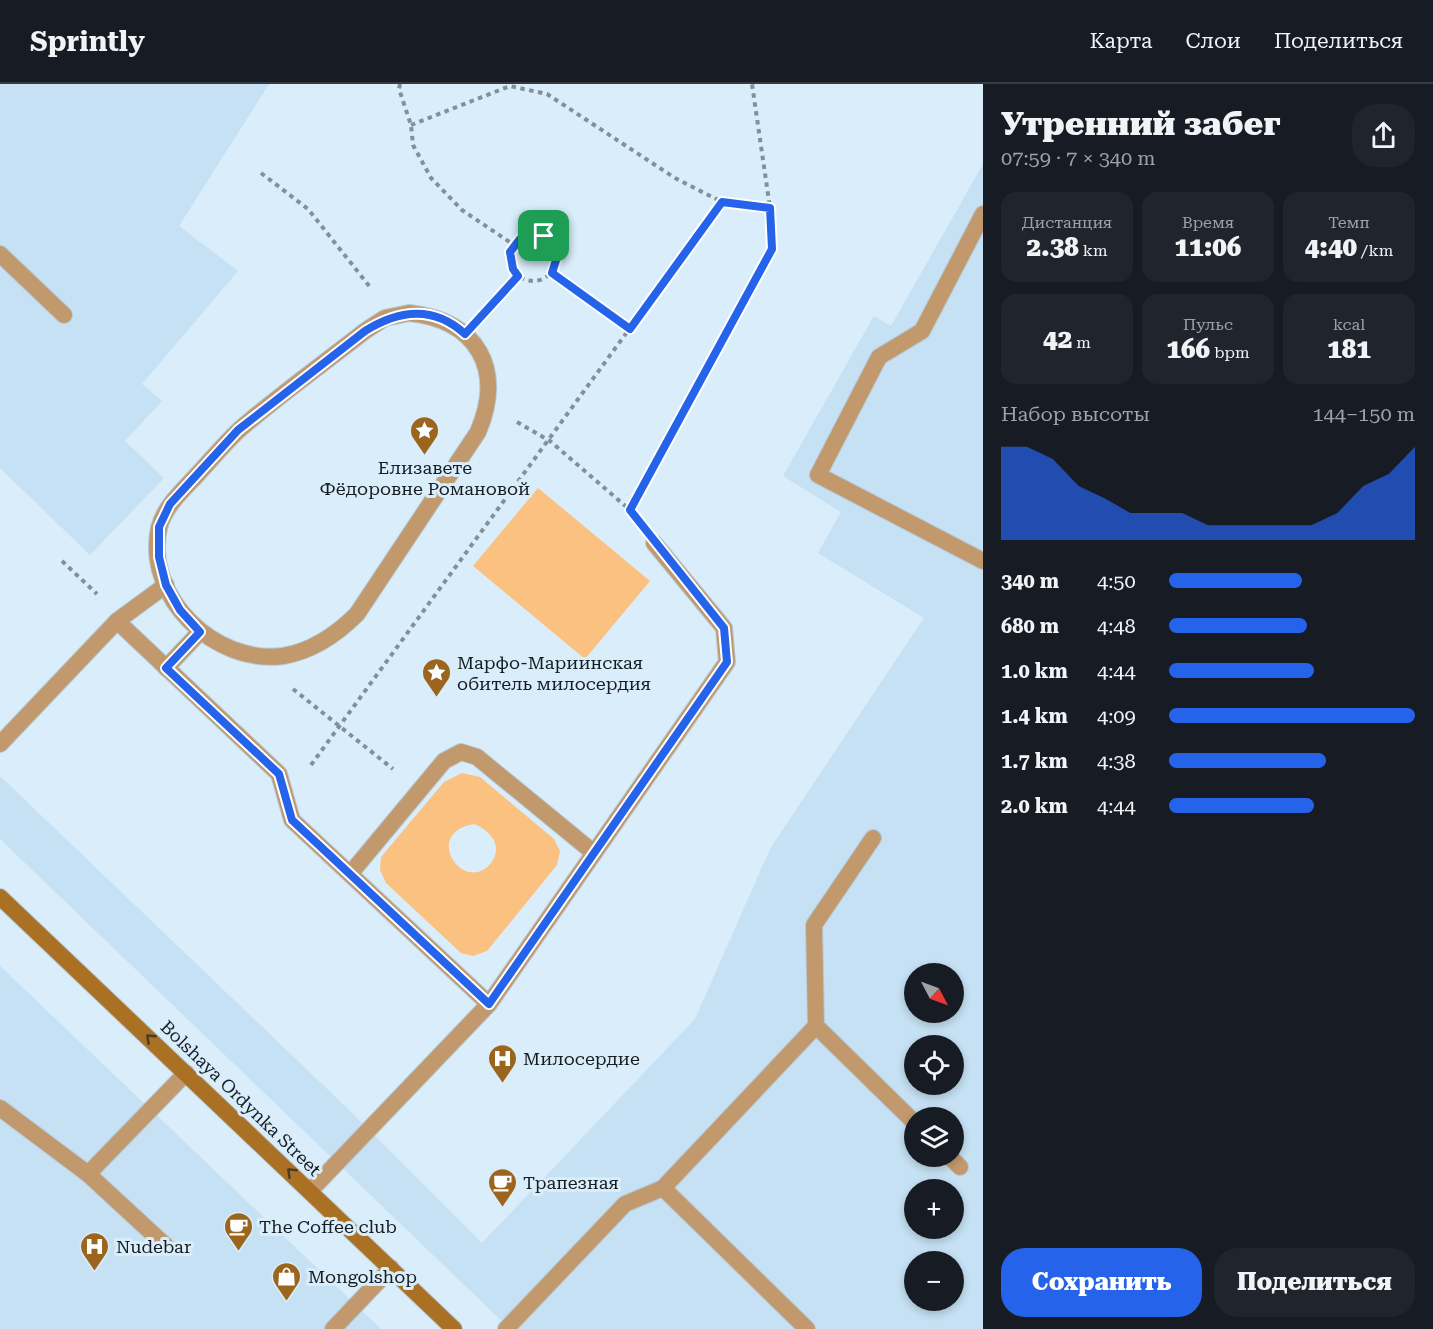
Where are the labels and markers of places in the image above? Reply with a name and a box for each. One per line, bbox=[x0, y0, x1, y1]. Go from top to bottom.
pin bbox=[518, 210, 569, 261]
place icon: Елизавете Фёдоровне Романовой bbox=[409, 414, 441, 456]
place label: Елизавете Фёдоровне Романовой bbox=[320, 457, 530, 499]
place label: Марфо-Мариинская обитель милосердия bbox=[457, 652, 651, 694]
place icon: Марфо-Мариинская обитель милосердия bbox=[420, 656, 452, 698]
hospital icon: Милосердие bbox=[486, 1042, 518, 1084]
place label: Милосердие bbox=[523, 1048, 640, 1069]
cafe icon: Трапезная bbox=[486, 1166, 518, 1208]
place label: Трапезная bbox=[523, 1172, 619, 1193]
cafe icon: The Coffee club bbox=[222, 1210, 254, 1252]
place label: The Coffee club bbox=[259, 1216, 397, 1237]
hospital icon: Nudebar bbox=[79, 1230, 111, 1272]
place label: Nudebar bbox=[116, 1236, 191, 1257]
shop icon: Mongolshop bbox=[271, 1260, 303, 1302]
place label: Mongolshop bbox=[308, 1266, 417, 1287]

